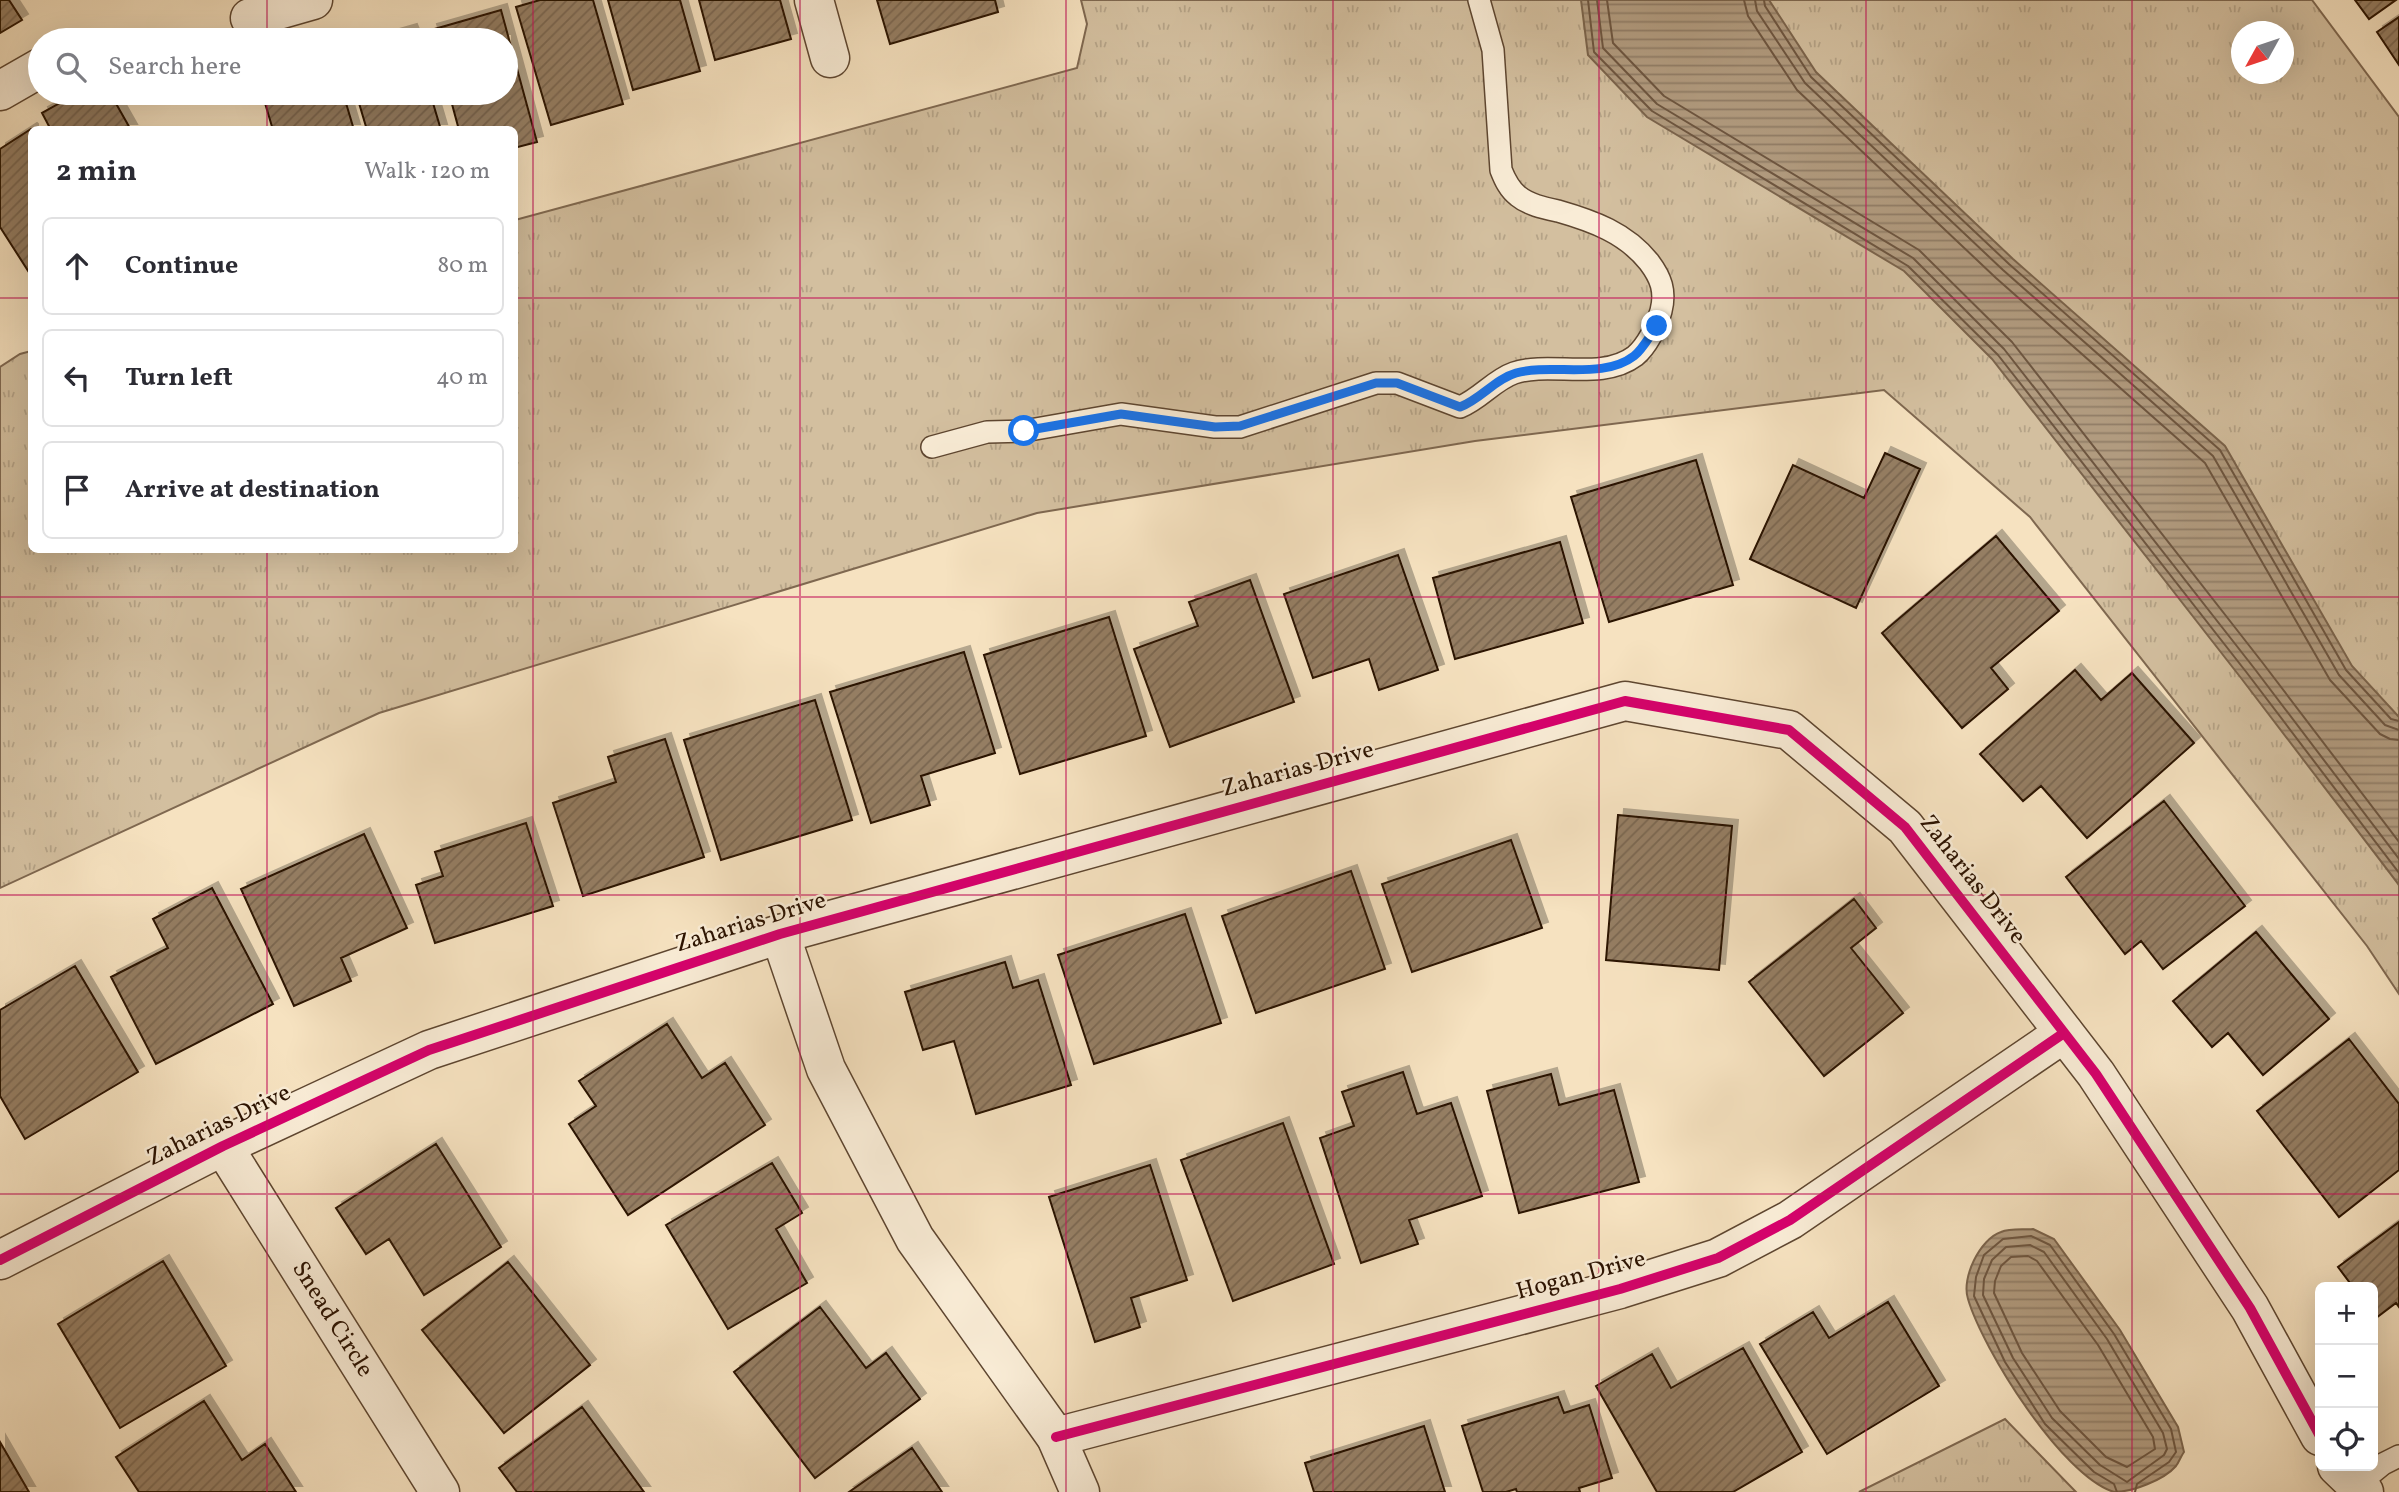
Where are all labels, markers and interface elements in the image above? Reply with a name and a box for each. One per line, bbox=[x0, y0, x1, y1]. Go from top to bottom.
north arrow bbox=[2231, 21, 2294, 84]
search box bbox=[28, 28, 518, 105]
icon: search bbox=[52, 48, 90, 86]
text: Search here bbox=[108, 49, 241, 85]
text: 2 min bbox=[56, 151, 137, 193]
text: Walk · 120 m bbox=[364, 156, 490, 188]
icon: ahead bbox=[58, 247, 96, 285]
text: Continue bbox=[125, 248, 238, 284]
text: 80 m bbox=[438, 250, 488, 282]
route end bbox=[1641, 310, 1672, 341]
icon: left bbox=[58, 359, 96, 397]
text: Turn left bbox=[125, 360, 233, 396]
text: 40 m bbox=[436, 362, 488, 394]
route start bbox=[1008, 415, 1039, 446]
icon: arrive bbox=[58, 471, 96, 509]
text: Arrive at destination bbox=[125, 472, 380, 508]
street label: Zaharias Drive bbox=[1218, 733, 1378, 807]
street label: Zaharias Drive bbox=[1911, 808, 2033, 952]
street label: Zaharias Drive bbox=[671, 884, 831, 962]
street label: Zaharias Drive bbox=[141, 1076, 297, 1176]
street label: Hogan Drive bbox=[1512, 1242, 1650, 1310]
street label: Snead Circle bbox=[283, 1255, 381, 1384]
map controls bbox=[2315, 1282, 2378, 1471]
button: + bbox=[2315, 1282, 2378, 1345]
button: − bbox=[2315, 1345, 2378, 1408]
button: locate bbox=[2315, 1408, 2378, 1471]

